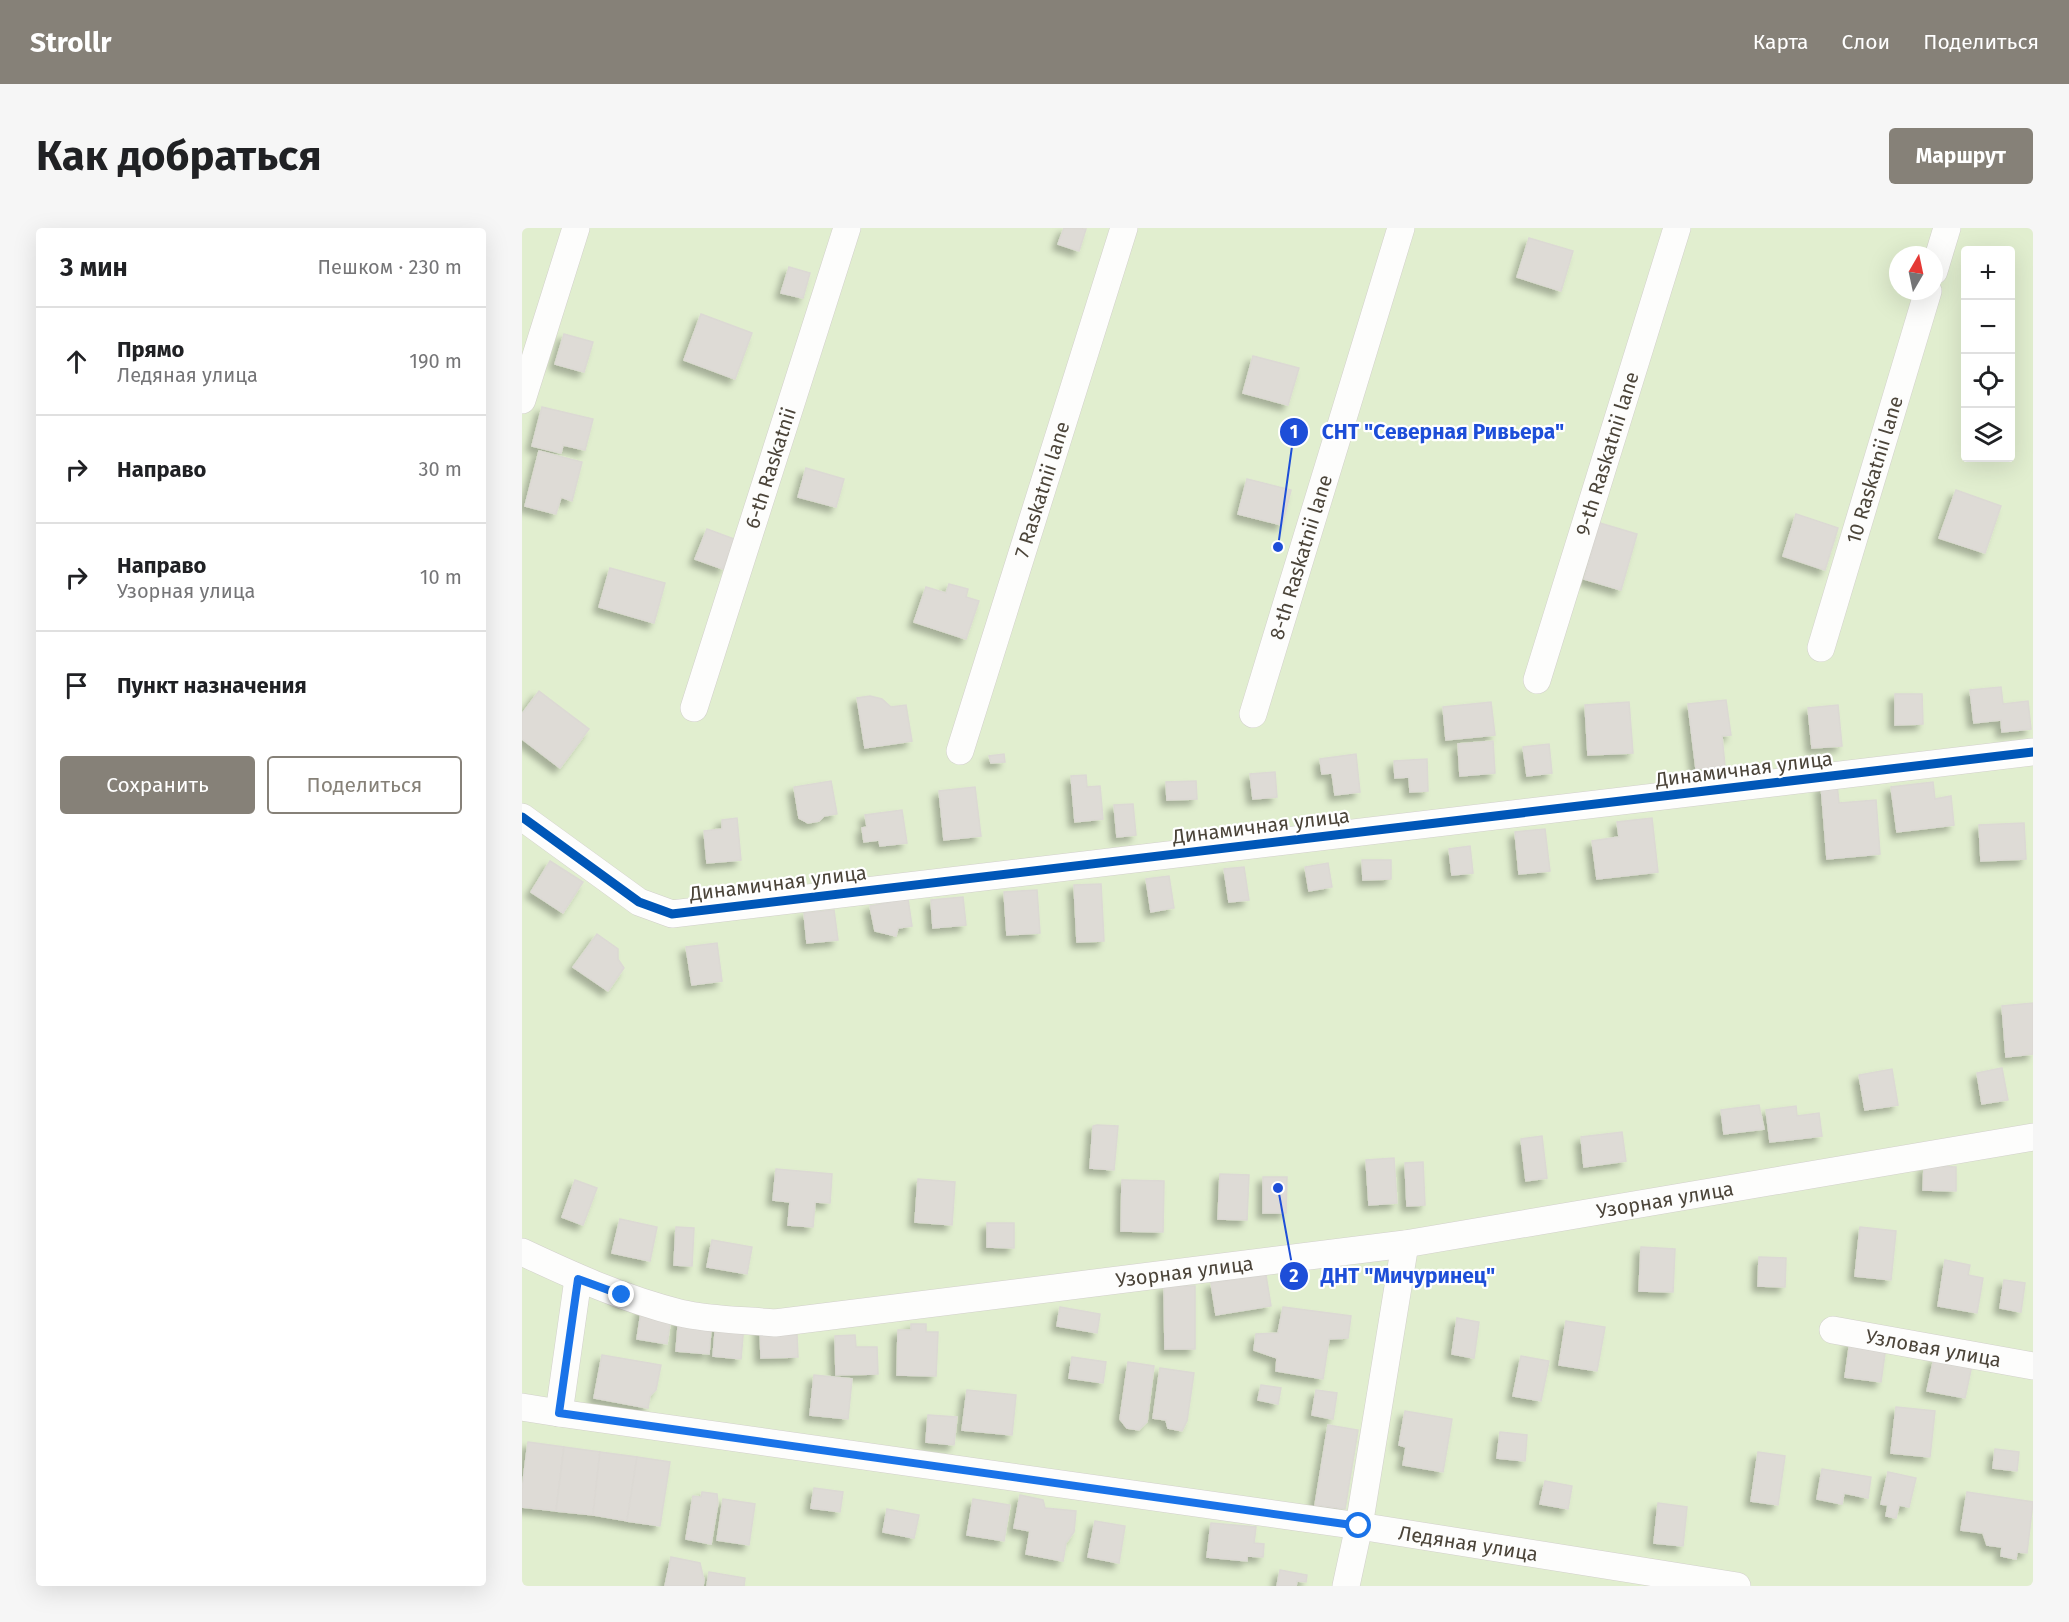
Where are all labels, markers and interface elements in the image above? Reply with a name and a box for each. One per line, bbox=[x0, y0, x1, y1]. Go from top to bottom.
text: Strollr bbox=[30, 26, 111, 59]
text: Карта bbox=[1753, 29, 1809, 55]
text: Слои bbox=[1842, 29, 1890, 55]
text: Поделиться bbox=[1923, 29, 2039, 55]
button: Маршрут bbox=[1889, 128, 2033, 184]
text: Как добраться bbox=[36, 131, 322, 181]
north arrow bbox=[1889, 246, 1943, 300]
map controls bbox=[1961, 246, 2015, 462]
button: + bbox=[1961, 246, 2015, 300]
text: 3 мин bbox=[60, 252, 128, 283]
text: Пешком · 230 m bbox=[318, 255, 462, 279]
button: − bbox=[1961, 300, 2015, 354]
text: Прямо bbox=[117, 336, 184, 363]
icon: ahead bbox=[60, 345, 93, 378]
text: 190 m bbox=[409, 349, 462, 373]
button: locate bbox=[1961, 354, 2015, 408]
text: Ледяная улица bbox=[117, 363, 258, 387]
street label: 9-th Raskatnii lane bbox=[1570, 369, 1644, 539]
street label: 10 Raskatnii lane bbox=[1841, 393, 1908, 546]
street label: 6-th Raskatnii bbox=[740, 404, 801, 532]
button: layers bbox=[1961, 408, 2015, 462]
callout: СНТ "Северная Ривьера" bbox=[1279, 412, 1576, 451]
street label: 7 Raskatnii lane bbox=[1009, 418, 1075, 561]
text: СНТ "Северная Ривьера" bbox=[1322, 419, 1564, 445]
text: 1 bbox=[1290, 421, 1298, 443]
icon: right bbox=[60, 453, 93, 486]
text: Направо bbox=[117, 456, 206, 483]
text: 30 m bbox=[418, 457, 462, 481]
street label: 8-th Raskatnii lane bbox=[1264, 472, 1337, 642]
text: Направо bbox=[117, 552, 206, 579]
icon: right bbox=[60, 561, 93, 594]
text: 10 m bbox=[420, 565, 462, 589]
text: Узорная улица bbox=[117, 579, 255, 603]
icon: arrive bbox=[60, 669, 93, 702]
text: Пункт назначения bbox=[117, 672, 307, 699]
street label: Динамичная улица bbox=[1653, 746, 1834, 792]
button: Сохранить bbox=[60, 756, 255, 814]
button: Поделиться bbox=[267, 756, 462, 814]
street label: Динамичная улица bbox=[1170, 803, 1351, 849]
street label: Динамичная улица bbox=[687, 860, 868, 906]
street label: Узорная улица bbox=[1595, 1176, 1735, 1223]
street label: Узорная улица bbox=[1114, 1251, 1255, 1292]
callout: ДНТ "Мичуринец" bbox=[1279, 1257, 1508, 1296]
text: ДНТ "Мичуринец" bbox=[1320, 1263, 1495, 1289]
text: 2 bbox=[1289, 1265, 1299, 1287]
route end bbox=[608, 1281, 634, 1307]
street label: Узловая улица bbox=[1864, 1324, 2003, 1372]
route start bbox=[1345, 1512, 1371, 1538]
street label: Ледяная улица bbox=[1397, 1520, 1540, 1566]

